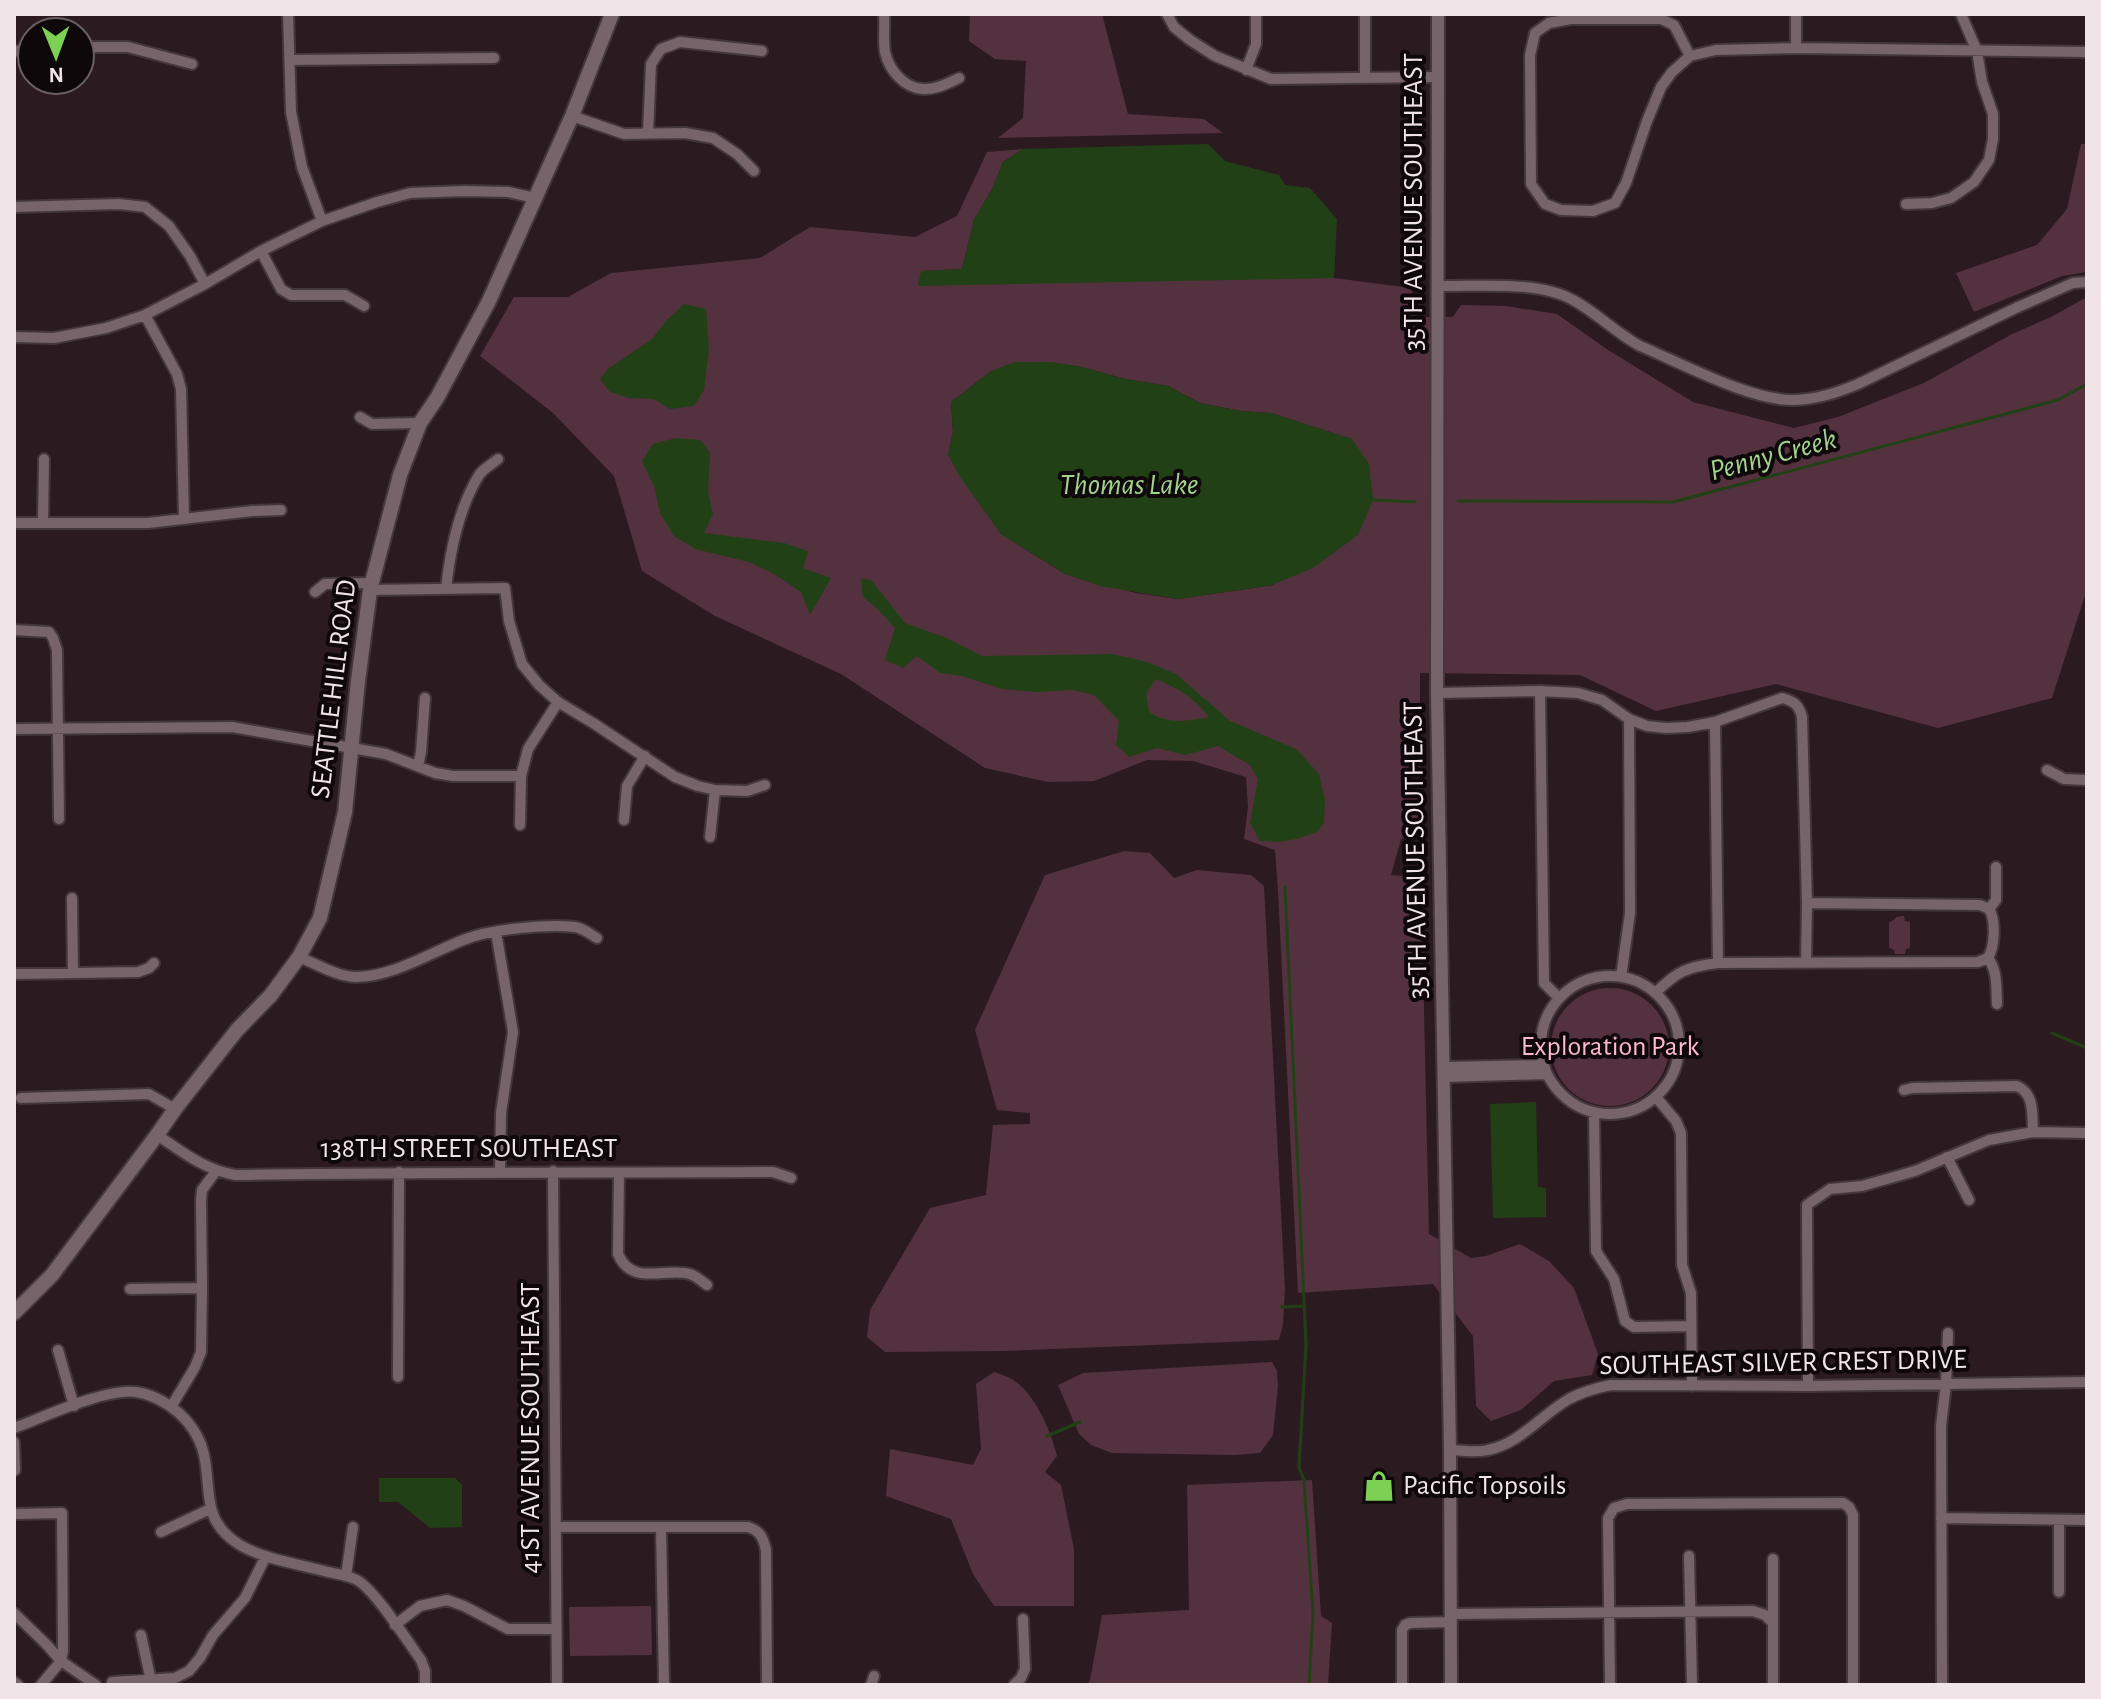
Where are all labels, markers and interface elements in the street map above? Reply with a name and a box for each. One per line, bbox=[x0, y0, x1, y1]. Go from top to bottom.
north arrow bbox=[16, 16, 96, 96]
street label: 35TH AVENUE SOUTHEAST bbox=[1400, 53, 1428, 351]
text: N bbox=[48, 64, 64, 86]
water label: Penny Creek bbox=[1706, 424, 1840, 486]
water label: Thomas Lake bbox=[1060, 470, 1198, 500]
street label: SEATTLE HILL ROAD bbox=[307, 578, 361, 800]
street label: 35TH AVENUE SOUTHEAST bbox=[1399, 701, 1433, 999]
park label: Exploration Park bbox=[1521, 1033, 1700, 1061]
street label: 138TH STREET SOUTHEAST bbox=[321, 1135, 618, 1163]
street label: 41ST AVENUE SOUTHEAST bbox=[517, 1282, 545, 1574]
street label: SOUTHEAST SILVER CREST DRIVE bbox=[1599, 1346, 1967, 1380]
shop icon: Pacific Topsoils bbox=[1362, 1469, 1396, 1503]
place label: Pacific Topsoils bbox=[1403, 1472, 1566, 1500]

